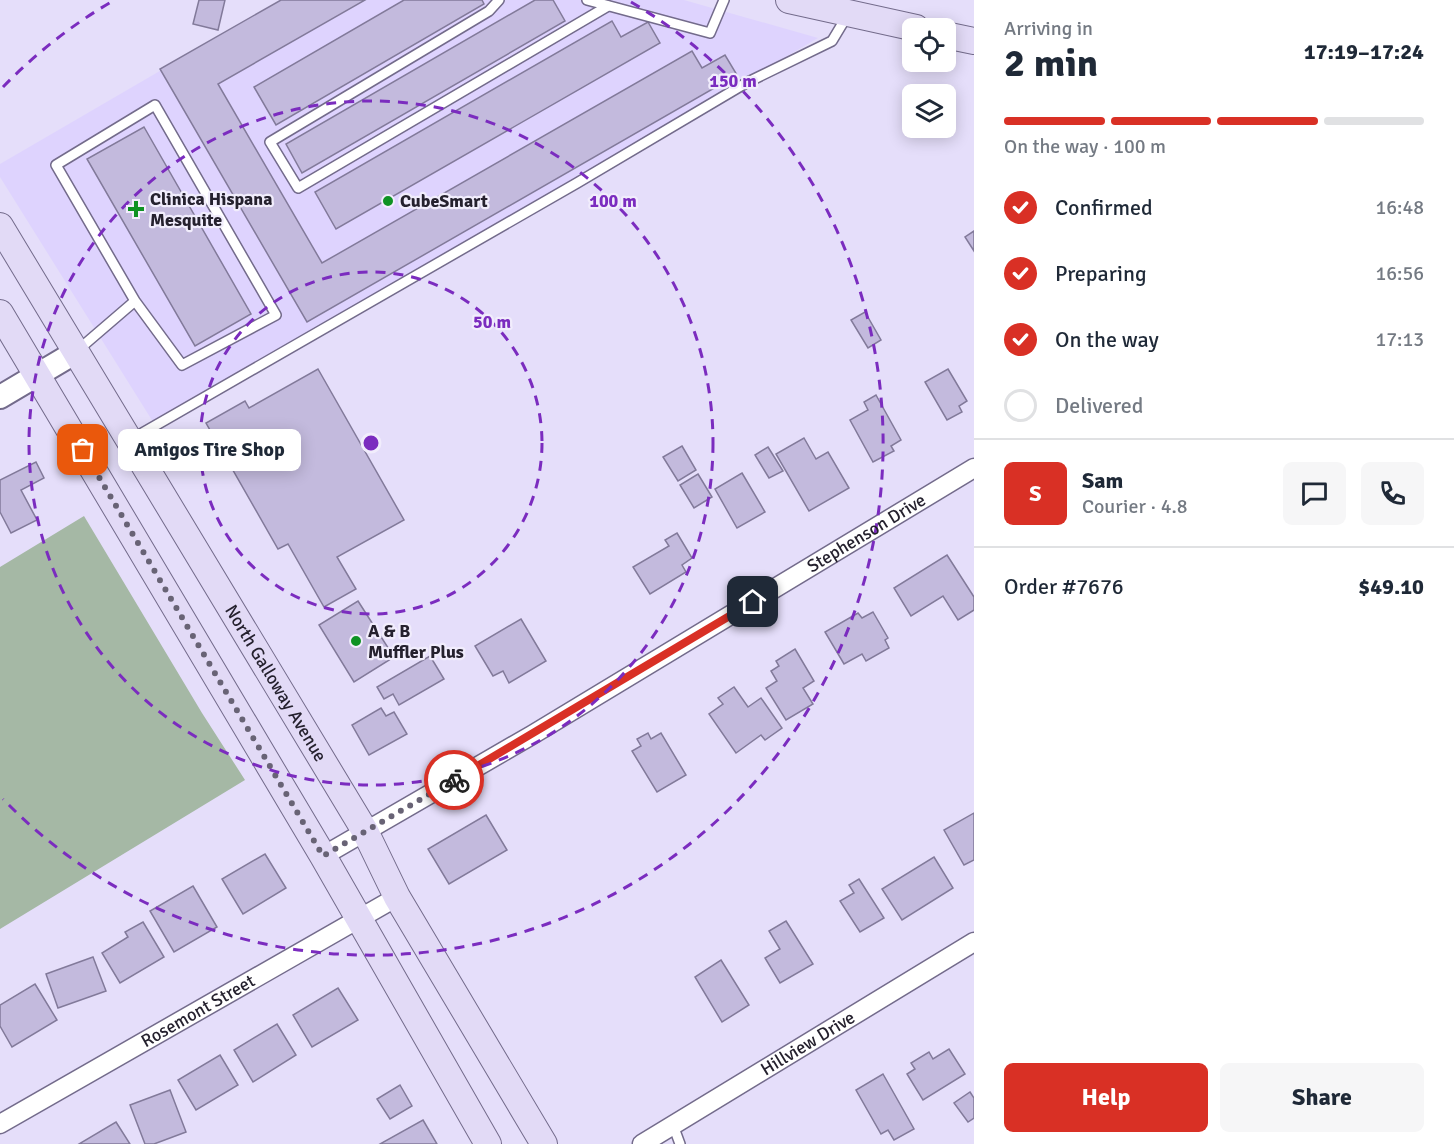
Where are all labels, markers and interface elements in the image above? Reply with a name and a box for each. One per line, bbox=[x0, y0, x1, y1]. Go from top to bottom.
text: Arriving in bbox=[1004, 16, 1093, 41]
map controls bbox=[902, 18, 956, 138]
button: locate bbox=[902, 18, 956, 72]
text: 17:19–17:24 bbox=[1304, 38, 1424, 65]
text: 2 min bbox=[1004, 39, 1098, 87]
text: 150 m bbox=[709, 70, 757, 92]
button: layers bbox=[902, 84, 956, 138]
text: On the way · 100 m bbox=[1004, 134, 1166, 159]
place label: Clinica Hispana Mesquite bbox=[150, 188, 272, 231]
place label: CubeSmart bbox=[400, 190, 488, 212]
text: 100 m bbox=[589, 190, 637, 212]
icon: check bbox=[1004, 191, 1037, 224]
marker: CubeSmart bbox=[381, 194, 395, 208]
text: Confirmed bbox=[1055, 194, 1153, 221]
text: 16:48 bbox=[1375, 195, 1424, 220]
marker: Clinica Hispana Mesquite bbox=[127, 200, 145, 218]
icon: check bbox=[1004, 257, 1037, 290]
text: Preparing bbox=[1055, 260, 1147, 287]
text: 16:56 bbox=[1375, 261, 1424, 286]
text: 50 m bbox=[473, 311, 511, 333]
icon: check bbox=[1004, 323, 1037, 356]
text: On the way bbox=[1055, 326, 1159, 353]
text: 17:13 bbox=[1375, 327, 1424, 352]
text: Delivered bbox=[1055, 392, 1143, 419]
pin bbox=[57, 424, 108, 475]
callout: Amigos Tire Shop bbox=[119, 429, 302, 471]
icon: bag bbox=[66, 433, 99, 466]
centre of rings bbox=[361, 433, 381, 453]
text: Amigos Tire Shop bbox=[134, 437, 285, 462]
button: chat bbox=[1283, 462, 1346, 525]
button: phone bbox=[1361, 462, 1424, 525]
text: Sam bbox=[1082, 467, 1123, 494]
text: S bbox=[1029, 480, 1042, 507]
street label: Stephenson Drive bbox=[803, 489, 930, 577]
text: Courier · 4.8 bbox=[1082, 494, 1188, 519]
text: Order #7676 bbox=[1004, 573, 1124, 600]
text: $49.10 bbox=[1358, 573, 1424, 600]
pin bbox=[727, 576, 778, 627]
icon: home bbox=[736, 585, 769, 618]
street label: North Galloway Avenue bbox=[220, 601, 332, 766]
place label: A & B Muffler Plus bbox=[368, 620, 464, 663]
marker: A & B Muffler Plus bbox=[349, 634, 363, 648]
courier bbox=[424, 750, 484, 810]
icon: bike bbox=[438, 764, 471, 797]
street label: Rosemont Street bbox=[137, 970, 259, 1052]
street label: Hillview Drive bbox=[757, 1006, 859, 1080]
button: Help bbox=[1004, 1063, 1208, 1132]
button: Share bbox=[1220, 1063, 1424, 1132]

